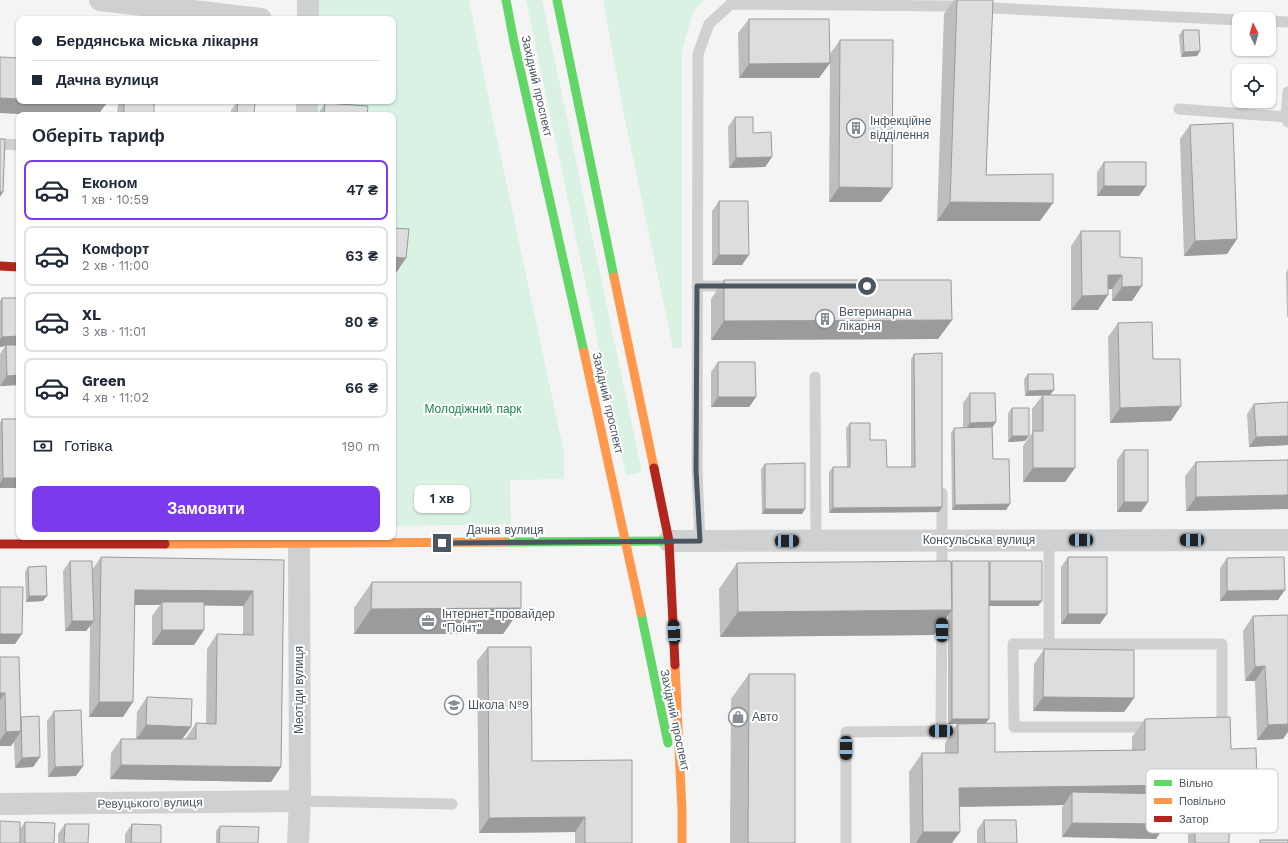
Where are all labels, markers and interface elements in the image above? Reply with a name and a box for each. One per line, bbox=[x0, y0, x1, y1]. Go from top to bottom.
north arrow bbox=[1232, 12, 1276, 56]
map controls bbox=[1232, 12, 1276, 108]
text: Бердянська міська лікарня bbox=[56, 32, 258, 50]
street label: Західний проспект bbox=[519, 34, 556, 139]
button: locate bbox=[1232, 64, 1276, 108]
text: Дачна вулиця bbox=[56, 71, 159, 89]
place label: Інфекційне відділення bbox=[870, 114, 932, 142]
building icon: Інфекційне відділення bbox=[845, 117, 867, 139]
text: Оберіть тариф bbox=[32, 125, 165, 146]
icon: car bbox=[34, 172, 70, 208]
text: Економ bbox=[82, 174, 138, 192]
text: 47 ₴ bbox=[346, 181, 378, 199]
text: 1 хв · 10:59 bbox=[82, 192, 149, 207]
icon: car bbox=[34, 238, 70, 274]
text: Комфорт bbox=[82, 240, 149, 258]
text: 63 ₴ bbox=[345, 247, 378, 265]
text: 2 хв · 11:00 bbox=[82, 258, 149, 273]
route start bbox=[858, 277, 876, 295]
icon: car bbox=[34, 304, 70, 340]
place label: Ветеринарна лікарня bbox=[839, 305, 912, 333]
text: XL bbox=[82, 306, 101, 324]
building icon: Ветеринарна лікарня bbox=[814, 308, 836, 330]
text: 80 ₴ bbox=[345, 313, 378, 331]
text: 3 хв · 11:01 bbox=[82, 324, 146, 339]
street label: Західний проспект bbox=[590, 351, 627, 456]
icon: car bbox=[34, 370, 70, 406]
text: Green bbox=[82, 372, 126, 390]
text: 66 ₴ bbox=[345, 379, 378, 397]
text: 4 хв · 11:02 bbox=[82, 390, 149, 405]
park label: Молодіжний парк bbox=[424, 402, 522, 416]
icon: cash bbox=[32, 435, 54, 457]
text: Готівка bbox=[64, 437, 113, 455]
text: 190 m bbox=[342, 439, 380, 454]
callout: 1 хв bbox=[414, 485, 470, 513]
button: Замовити bbox=[32, 486, 380, 532]
text: 1 хв bbox=[430, 491, 454, 506]
street label: Дачна вулиця bbox=[466, 523, 544, 537]
street label: Консульська вулиця bbox=[923, 533, 1035, 547]
route end bbox=[433, 534, 451, 552]
car bbox=[1069, 534, 1093, 546]
car bbox=[1180, 534, 1204, 546]
car bbox=[775, 535, 799, 547]
place label: Інтернет-провайдер "Поінт" bbox=[442, 607, 555, 635]
office icon: Інтернет-провайдер "Поінт" bbox=[417, 610, 439, 632]
car bbox=[936, 618, 948, 642]
car bbox=[667, 620, 681, 644]
street label: Меотіди вулиця bbox=[292, 646, 306, 734]
street label: Західний проспект bbox=[657, 668, 693, 773]
school or university icon: Школа №9 bbox=[443, 694, 465, 716]
place label: Школа №9 bbox=[468, 698, 529, 712]
shop icon: Авто bbox=[727, 706, 749, 728]
place label: Авто bbox=[752, 710, 778, 724]
car bbox=[929, 725, 953, 737]
car bbox=[840, 736, 852, 760]
legend bbox=[1146, 769, 1278, 833]
text: Вільно bbox=[1179, 777, 1213, 790]
street label: Ревуцького вулиця bbox=[97, 795, 203, 811]
text: Повільно bbox=[1179, 795, 1226, 808]
text: Затор bbox=[1179, 813, 1209, 826]

